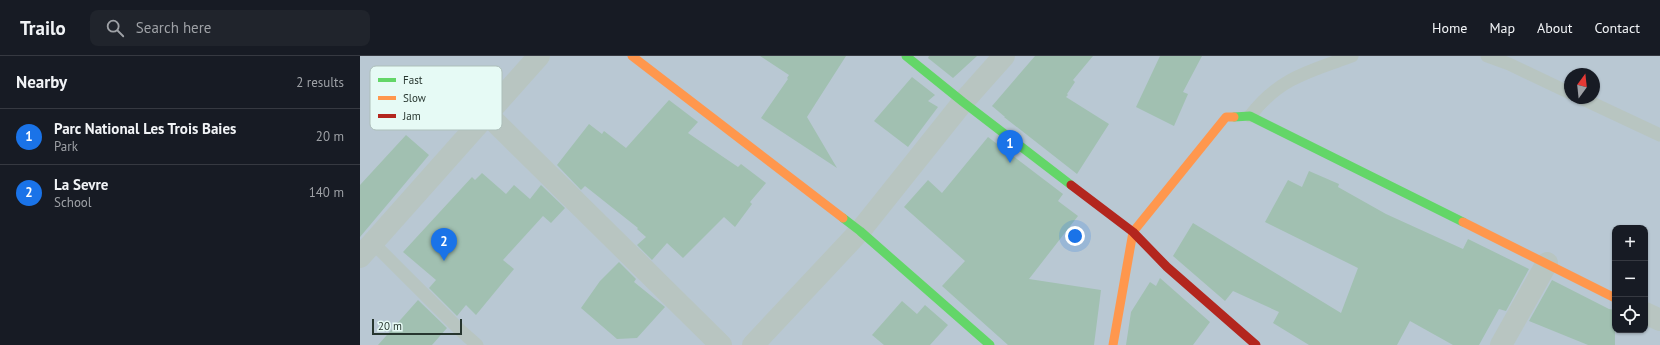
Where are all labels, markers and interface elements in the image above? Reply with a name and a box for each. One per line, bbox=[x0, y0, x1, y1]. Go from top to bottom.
search box bbox=[90, 10, 370, 46]
text: Trailo bbox=[20, 16, 66, 40]
icon: search bbox=[104, 17, 126, 39]
text: Search here bbox=[136, 18, 211, 37]
text: Home bbox=[1432, 19, 1467, 37]
text: Map bbox=[1489, 19, 1515, 37]
text: About bbox=[1537, 19, 1573, 37]
text: Contact bbox=[1595, 19, 1640, 37]
legend bbox=[370, 66, 502, 130]
north arrow bbox=[1564, 68, 1600, 104]
text: Nearby bbox=[16, 71, 67, 93]
text: Fast bbox=[403, 73, 423, 87]
text: 2 results bbox=[296, 74, 344, 91]
text: Slow bbox=[403, 91, 426, 105]
text: Jam bbox=[402, 109, 421, 123]
text: Parc National Les Trois Baies bbox=[54, 119, 236, 138]
text: 1 bbox=[25, 128, 33, 145]
text: 20 m bbox=[316, 128, 344, 145]
pin: 1 bbox=[997, 130, 1023, 163]
text: Park bbox=[54, 138, 78, 155]
text: La Sevre bbox=[54, 175, 108, 194]
text: 2 bbox=[25, 184, 33, 201]
text: 140 m bbox=[309, 184, 344, 201]
text: School bbox=[54, 194, 92, 211]
map controls bbox=[1612, 225, 1648, 333]
button: + bbox=[1612, 225, 1648, 261]
your location bbox=[1065, 226, 1085, 246]
pin: 2 bbox=[431, 228, 457, 261]
button: − bbox=[1612, 261, 1648, 297]
button: locate bbox=[1612, 297, 1648, 333]
scale bar bbox=[372, 317, 462, 336]
text: 20 m bbox=[378, 319, 402, 333]

